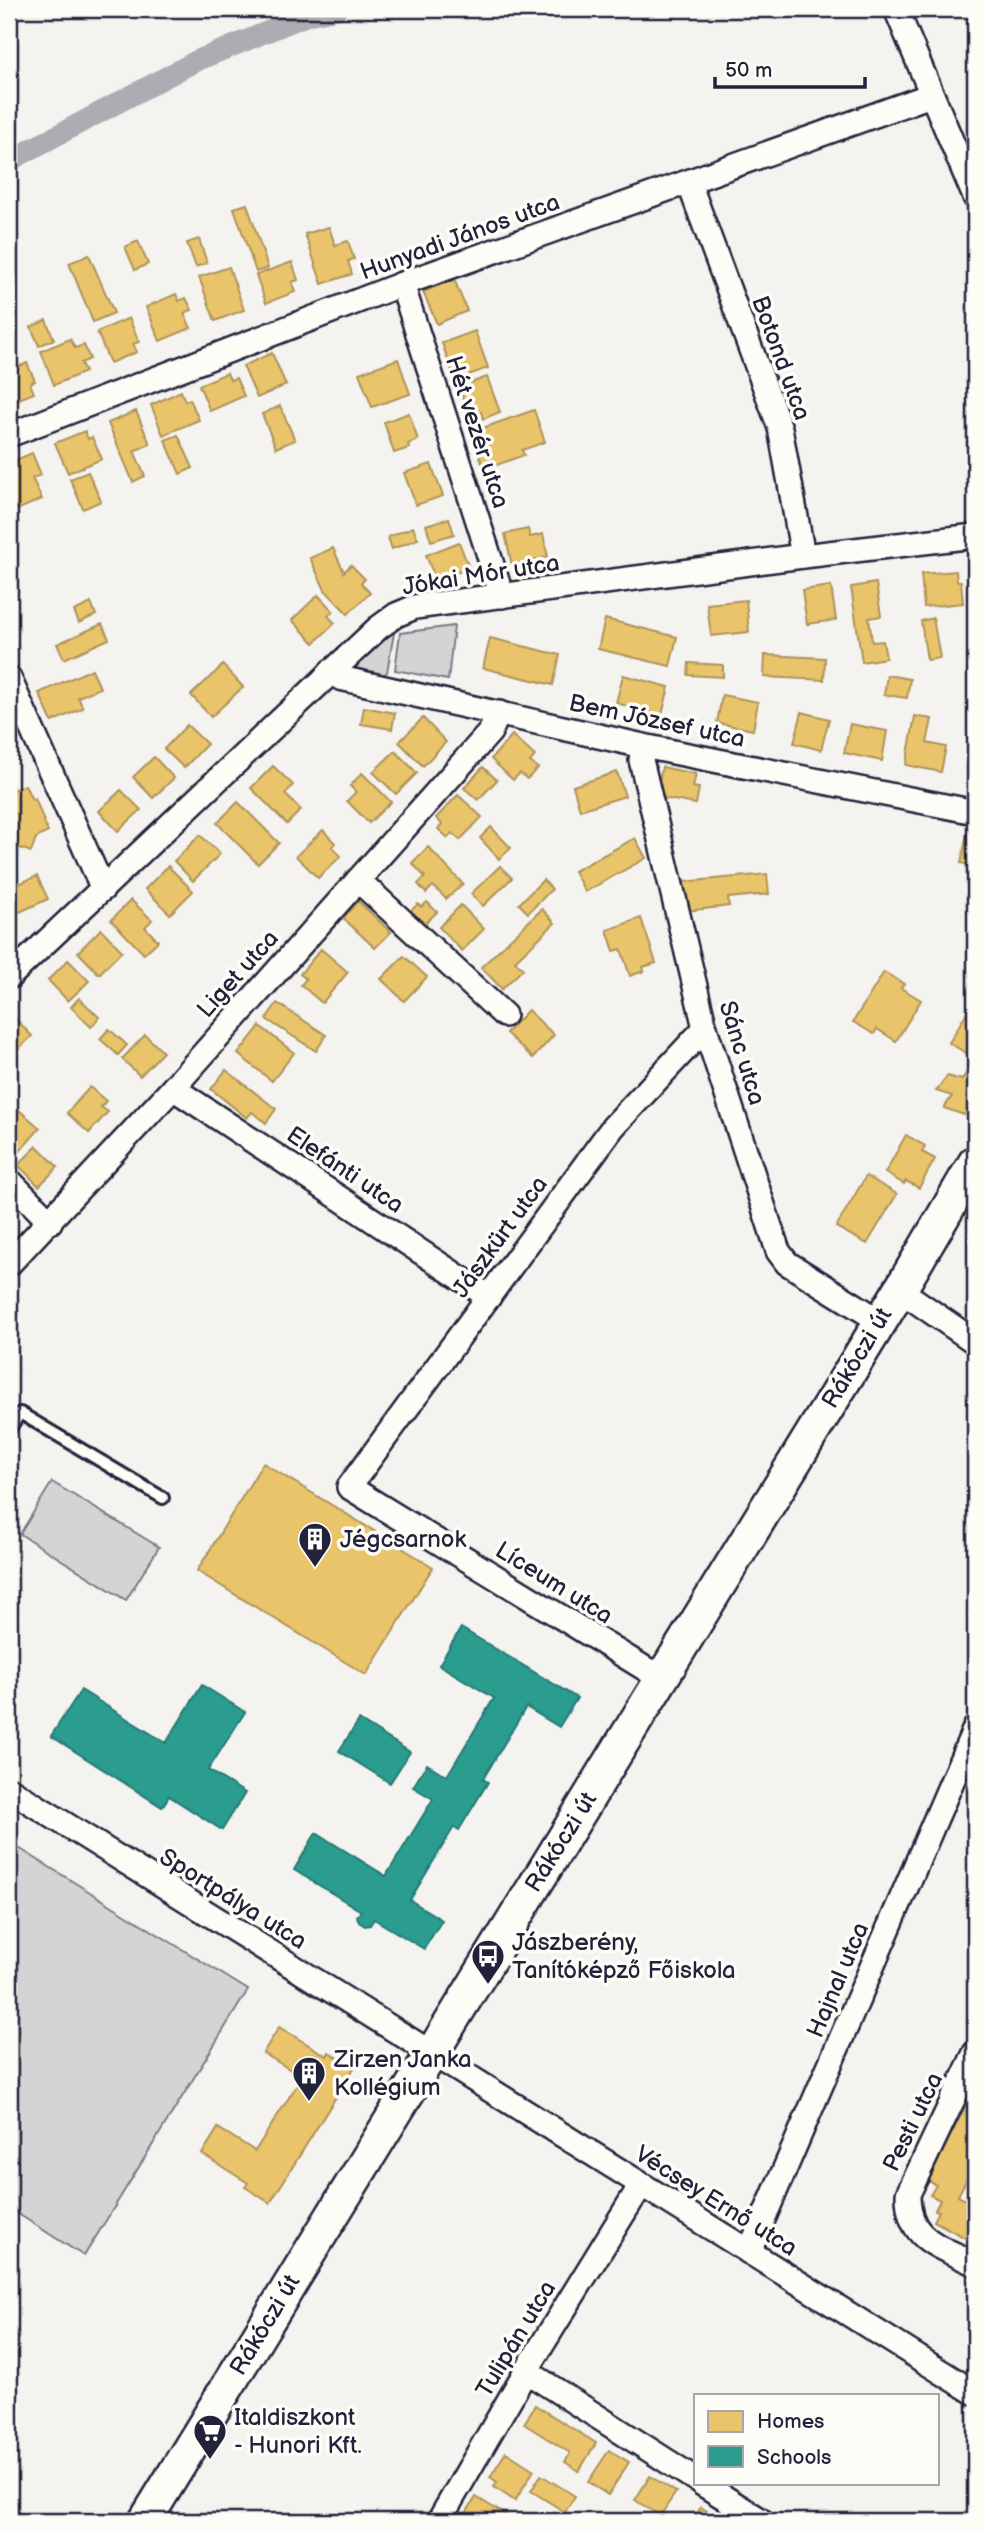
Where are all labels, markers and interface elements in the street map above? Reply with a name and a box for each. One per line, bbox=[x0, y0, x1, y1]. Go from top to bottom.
scale bar bbox=[715, 46, 865, 90]
text: 50 m bbox=[725, 58, 772, 83]
street label: Hunyadi János utca bbox=[356, 187, 564, 287]
street label: Botond utca bbox=[745, 292, 817, 424]
street label: Hét vezér utca bbox=[439, 352, 515, 512]
street label: Jókai Mór utca bbox=[400, 548, 562, 602]
street label: Bem József utca bbox=[566, 688, 748, 754]
street label: Liget utca bbox=[191, 924, 285, 1024]
street label: Sánc utca bbox=[712, 997, 772, 1109]
street label: Elefánti utca bbox=[281, 1120, 409, 1220]
street label: Jászkürt utca bbox=[446, 1171, 554, 1303]
street label: Rákóczi út bbox=[816, 1302, 899, 1414]
building icon: Jégcsarnok bbox=[296, 1520, 334, 1569]
place label: Jégcsarnok bbox=[340, 1525, 466, 1554]
street label: Líceum utca bbox=[490, 1536, 618, 1630]
street label: Rákóczi út bbox=[519, 1786, 603, 1897]
street label: Sportpálya utca bbox=[154, 1842, 312, 1956]
street label: Hajnal utca bbox=[801, 1918, 875, 2042]
place label: Jászberény, Tanítóképző Főiskola bbox=[512, 1928, 736, 1985]
bus stop icon: Jászberény, Tanítóképző Főiskola bbox=[469, 1937, 507, 1986]
place label: Zirzen Janka Kollégium bbox=[333, 2045, 472, 2102]
building icon: Zirzen Janka Kollégium bbox=[290, 2054, 328, 2103]
street label: Pesti utca bbox=[877, 2068, 949, 2176]
street label: Vécsey Ernő utca bbox=[629, 2139, 803, 2263]
street label: Rákóczi út bbox=[224, 2269, 307, 2381]
street label: Tulipán utca bbox=[470, 2275, 562, 2403]
legend bbox=[694, 2394, 939, 2484]
place label: Italdiszkont - Hunori Kft. bbox=[234, 2403, 362, 2460]
text: Homes bbox=[757, 2409, 825, 2434]
supermarket icon: Italdiszkont - Hunori Kft. bbox=[191, 2412, 229, 2461]
text: Schools bbox=[757, 2445, 831, 2470]

